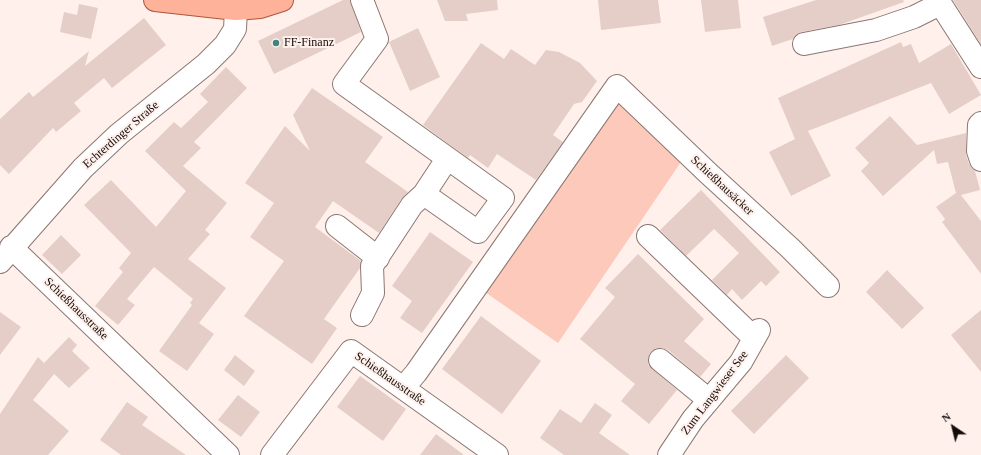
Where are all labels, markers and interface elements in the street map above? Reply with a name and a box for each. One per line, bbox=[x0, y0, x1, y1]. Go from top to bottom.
place label: FF-Finanz bbox=[284, 36, 334, 50]
marker: FF-Finanz bbox=[271, 38, 281, 48]
street label: Echterdinger Straße bbox=[80, 98, 162, 172]
street label: Schießhausäcker bbox=[688, 153, 756, 219]
street label: Schießhausstraße bbox=[41, 275, 111, 343]
street label: Zum Langwieser See bbox=[679, 348, 751, 438]
street label: Schießhausstraße bbox=[352, 349, 428, 409]
north arrow bbox=[933, 407, 973, 447]
text: N bbox=[939, 410, 953, 424]

